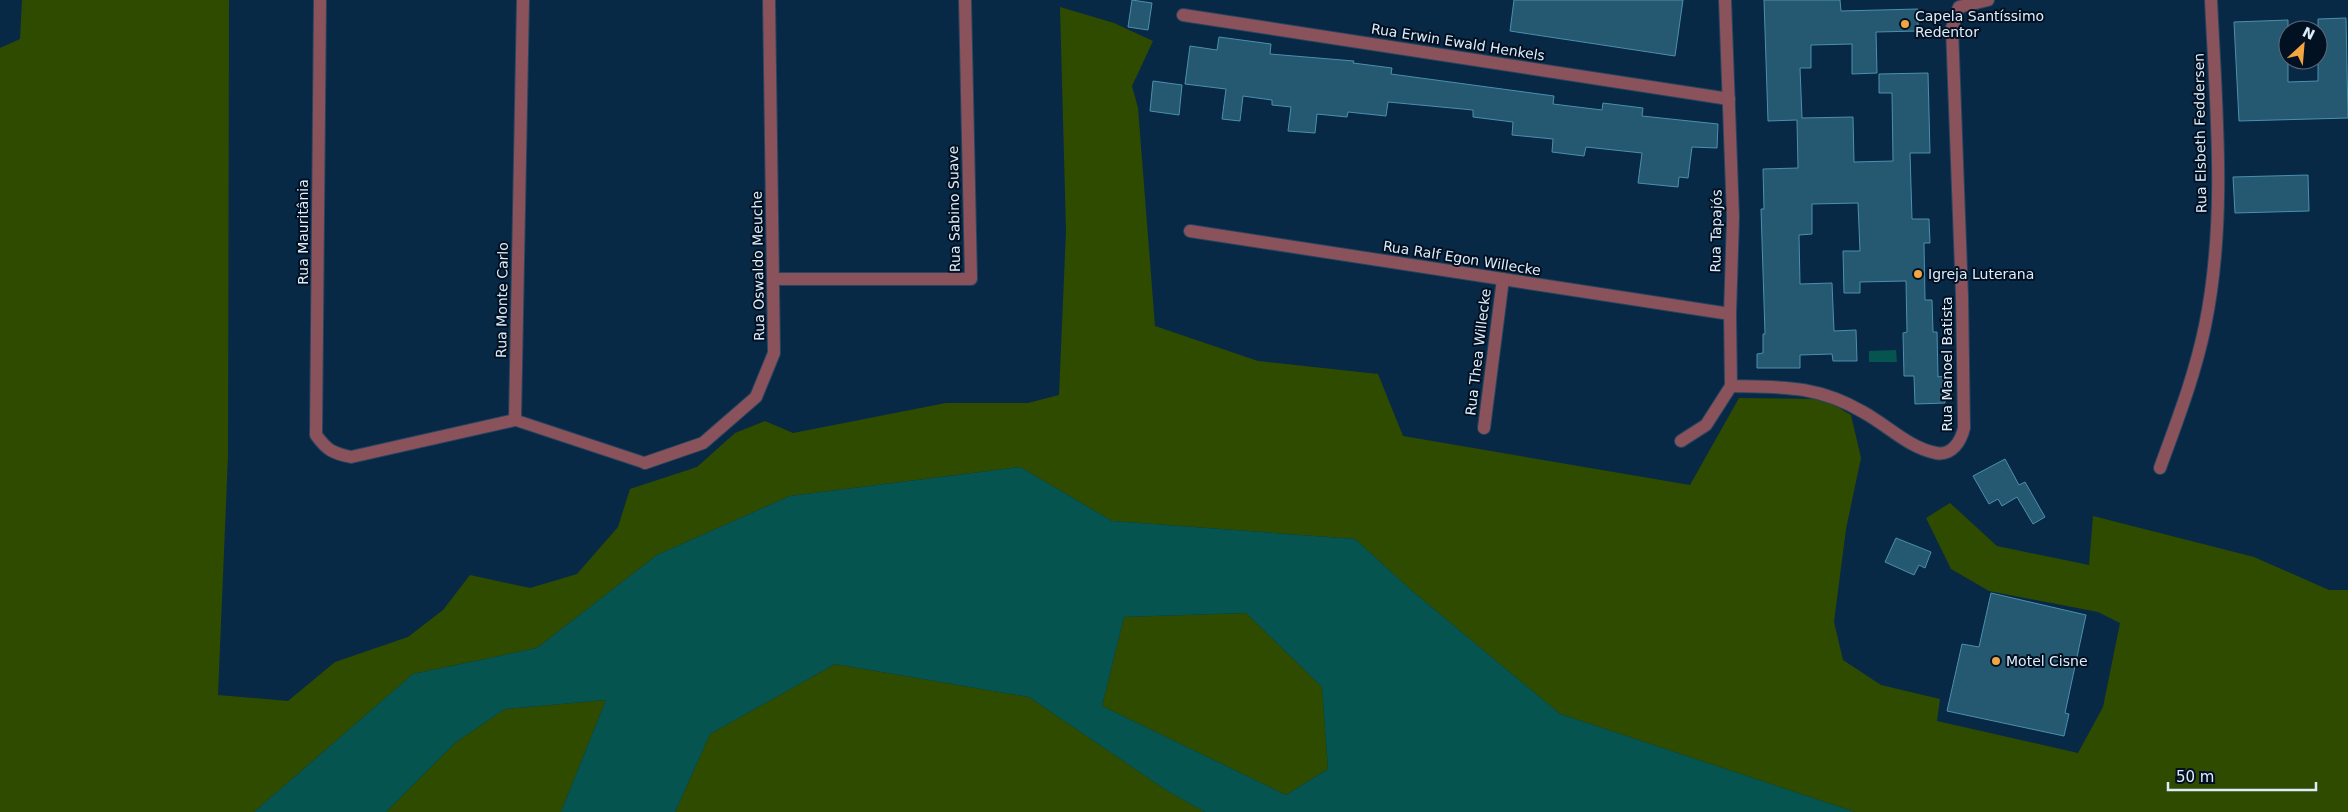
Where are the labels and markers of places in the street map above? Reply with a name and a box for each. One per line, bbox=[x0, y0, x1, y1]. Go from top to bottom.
place label: Capela Santíssimo Redentor bbox=[1915, 8, 2044, 40]
marker: Capela Santíssimo Redentor bbox=[1899, 18, 1911, 30]
place label: Igreja Luterana bbox=[1928, 266, 2034, 282]
marker: Igreja Luterana bbox=[1912, 268, 1924, 280]
place label: Motel Cisne bbox=[2006, 653, 2088, 669]
marker: Motel Cisne bbox=[1990, 655, 2002, 667]

